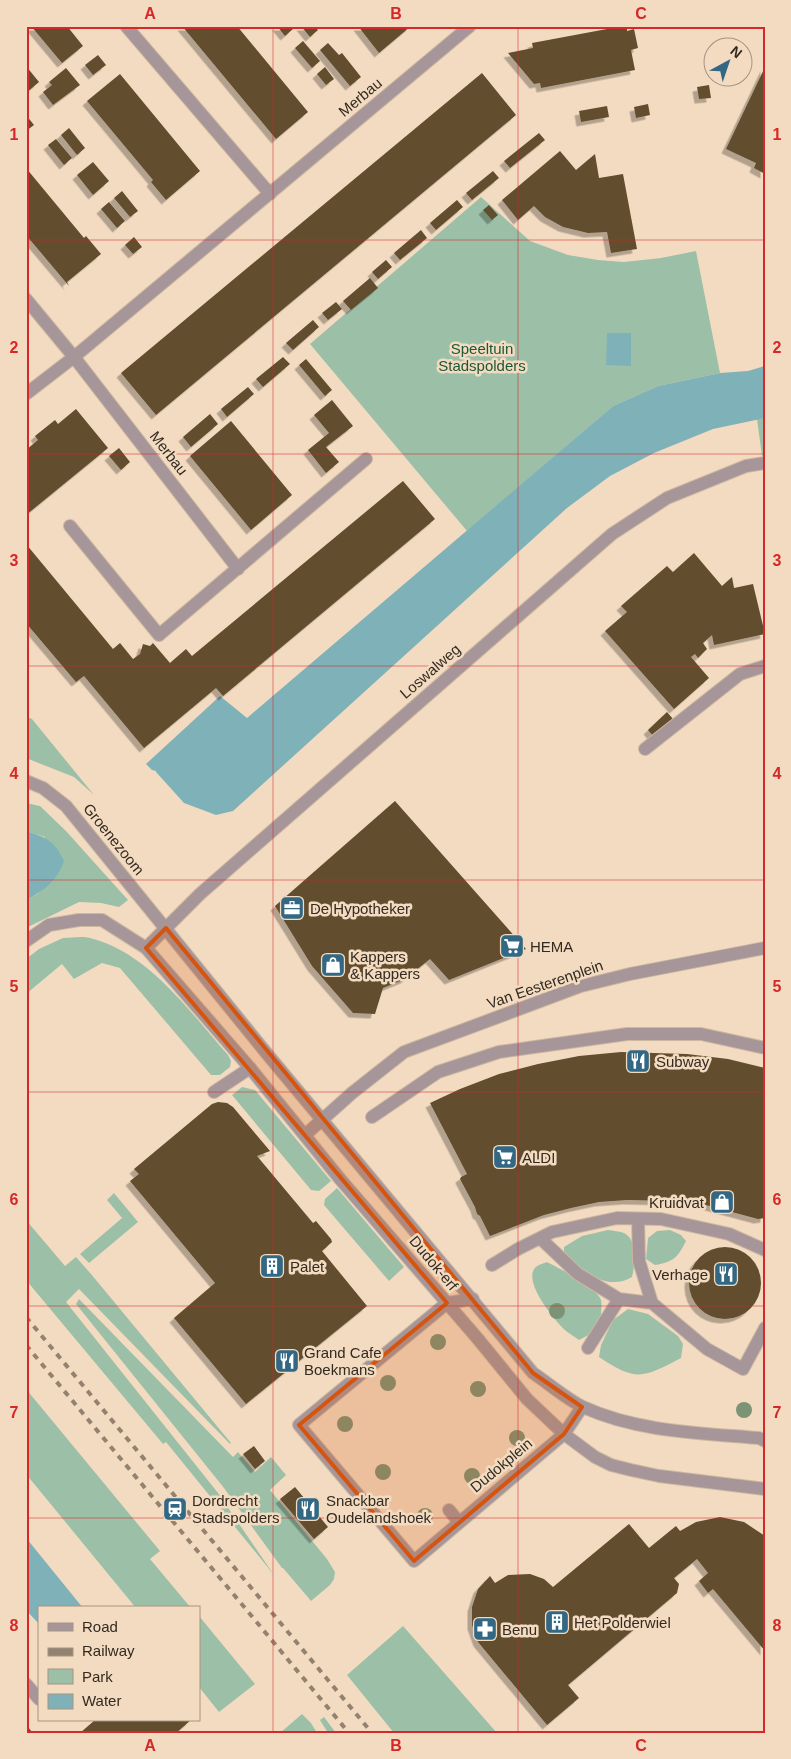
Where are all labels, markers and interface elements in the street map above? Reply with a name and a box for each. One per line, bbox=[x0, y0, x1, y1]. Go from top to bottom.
text: A bbox=[144, 5, 156, 22]
text: B bbox=[390, 5, 402, 22]
text: C bbox=[635, 5, 647, 22]
north arrow bbox=[704, 38, 754, 88]
text: N bbox=[727, 43, 745, 61]
street label: Merbau bbox=[335, 74, 385, 120]
text: 1 bbox=[10, 126, 19, 143]
text: 1 bbox=[773, 126, 782, 143]
text: 2 bbox=[10, 339, 19, 356]
text: 2 bbox=[773, 339, 782, 356]
park label: Speeltuin Stadspolders bbox=[438, 340, 526, 374]
street label: Merbau bbox=[147, 428, 191, 478]
text: 3 bbox=[10, 552, 19, 569]
text: 3 bbox=[773, 552, 782, 569]
street label: Loswalweg bbox=[396, 640, 464, 702]
text: 4 bbox=[10, 765, 19, 782]
text: 4 bbox=[773, 765, 782, 782]
street label: Groenezoom bbox=[80, 800, 148, 878]
office icon: De Hypotheker bbox=[279, 895, 305, 921]
place label: De Hypotheker bbox=[310, 900, 410, 917]
supermarket icon: HEMA bbox=[499, 933, 525, 959]
place label: HEMA bbox=[530, 938, 573, 955]
place label: Kappers & Kappers bbox=[350, 948, 420, 982]
shop icon: Kappers & Kappers bbox=[320, 952, 346, 978]
street label: Van Eesterenplein bbox=[485, 956, 605, 1012]
text: 5 bbox=[10, 978, 19, 995]
text: 5 bbox=[773, 978, 782, 995]
restaurant icon: Subway bbox=[625, 1048, 651, 1074]
place label: Subway bbox=[656, 1053, 710, 1070]
supermarket icon: ALDI bbox=[492, 1144, 518, 1170]
place label: ALDI bbox=[522, 1149, 555, 1166]
shop icon: Kruidvat bbox=[709, 1189, 735, 1215]
text: 6 bbox=[10, 1191, 19, 1208]
text: 6 bbox=[773, 1191, 782, 1208]
place label: Kruidvat bbox=[649, 1194, 705, 1211]
street label: Dudok-erf bbox=[406, 1232, 462, 1294]
building icon: Palet bbox=[259, 1253, 285, 1279]
place label: Palet bbox=[290, 1258, 325, 1275]
restaurant icon: Verhage bbox=[713, 1261, 739, 1287]
place label: Verhage bbox=[652, 1266, 708, 1283]
place label: Grand Cafe Boekmans bbox=[304, 1344, 382, 1378]
restaurant icon: Grand Cafe Boekmans bbox=[274, 1348, 300, 1374]
text: 7 bbox=[10, 1404, 19, 1421]
text: 7 bbox=[773, 1404, 782, 1421]
street label: Dudokplein bbox=[467, 1434, 535, 1496]
place label: Dordrecht Stadspolders bbox=[192, 1492, 280, 1526]
place label: Snackbar Oudelandshoek bbox=[326, 1492, 432, 1526]
station icon: Dordrecht Stadspolders bbox=[162, 1496, 188, 1522]
restaurant icon: Snackbar Oudelandshoek bbox=[295, 1496, 321, 1522]
legend bbox=[38, 1606, 200, 1722]
building icon: Het Polderwiel bbox=[544, 1609, 570, 1635]
place label: Het Polderwiel bbox=[574, 1614, 671, 1631]
pharmacy icon: Benu bbox=[472, 1616, 498, 1642]
text: 8 bbox=[10, 1617, 19, 1634]
text: 8 bbox=[773, 1617, 782, 1634]
text: Road bbox=[82, 1618, 118, 1635]
place label: Benu bbox=[502, 1621, 537, 1638]
text: Railway bbox=[82, 1642, 135, 1659]
text: Park bbox=[82, 1668, 113, 1685]
text: Water bbox=[82, 1692, 121, 1709]
text: A bbox=[144, 1737, 156, 1754]
text: B bbox=[390, 1737, 402, 1754]
text: C bbox=[635, 1737, 647, 1754]

